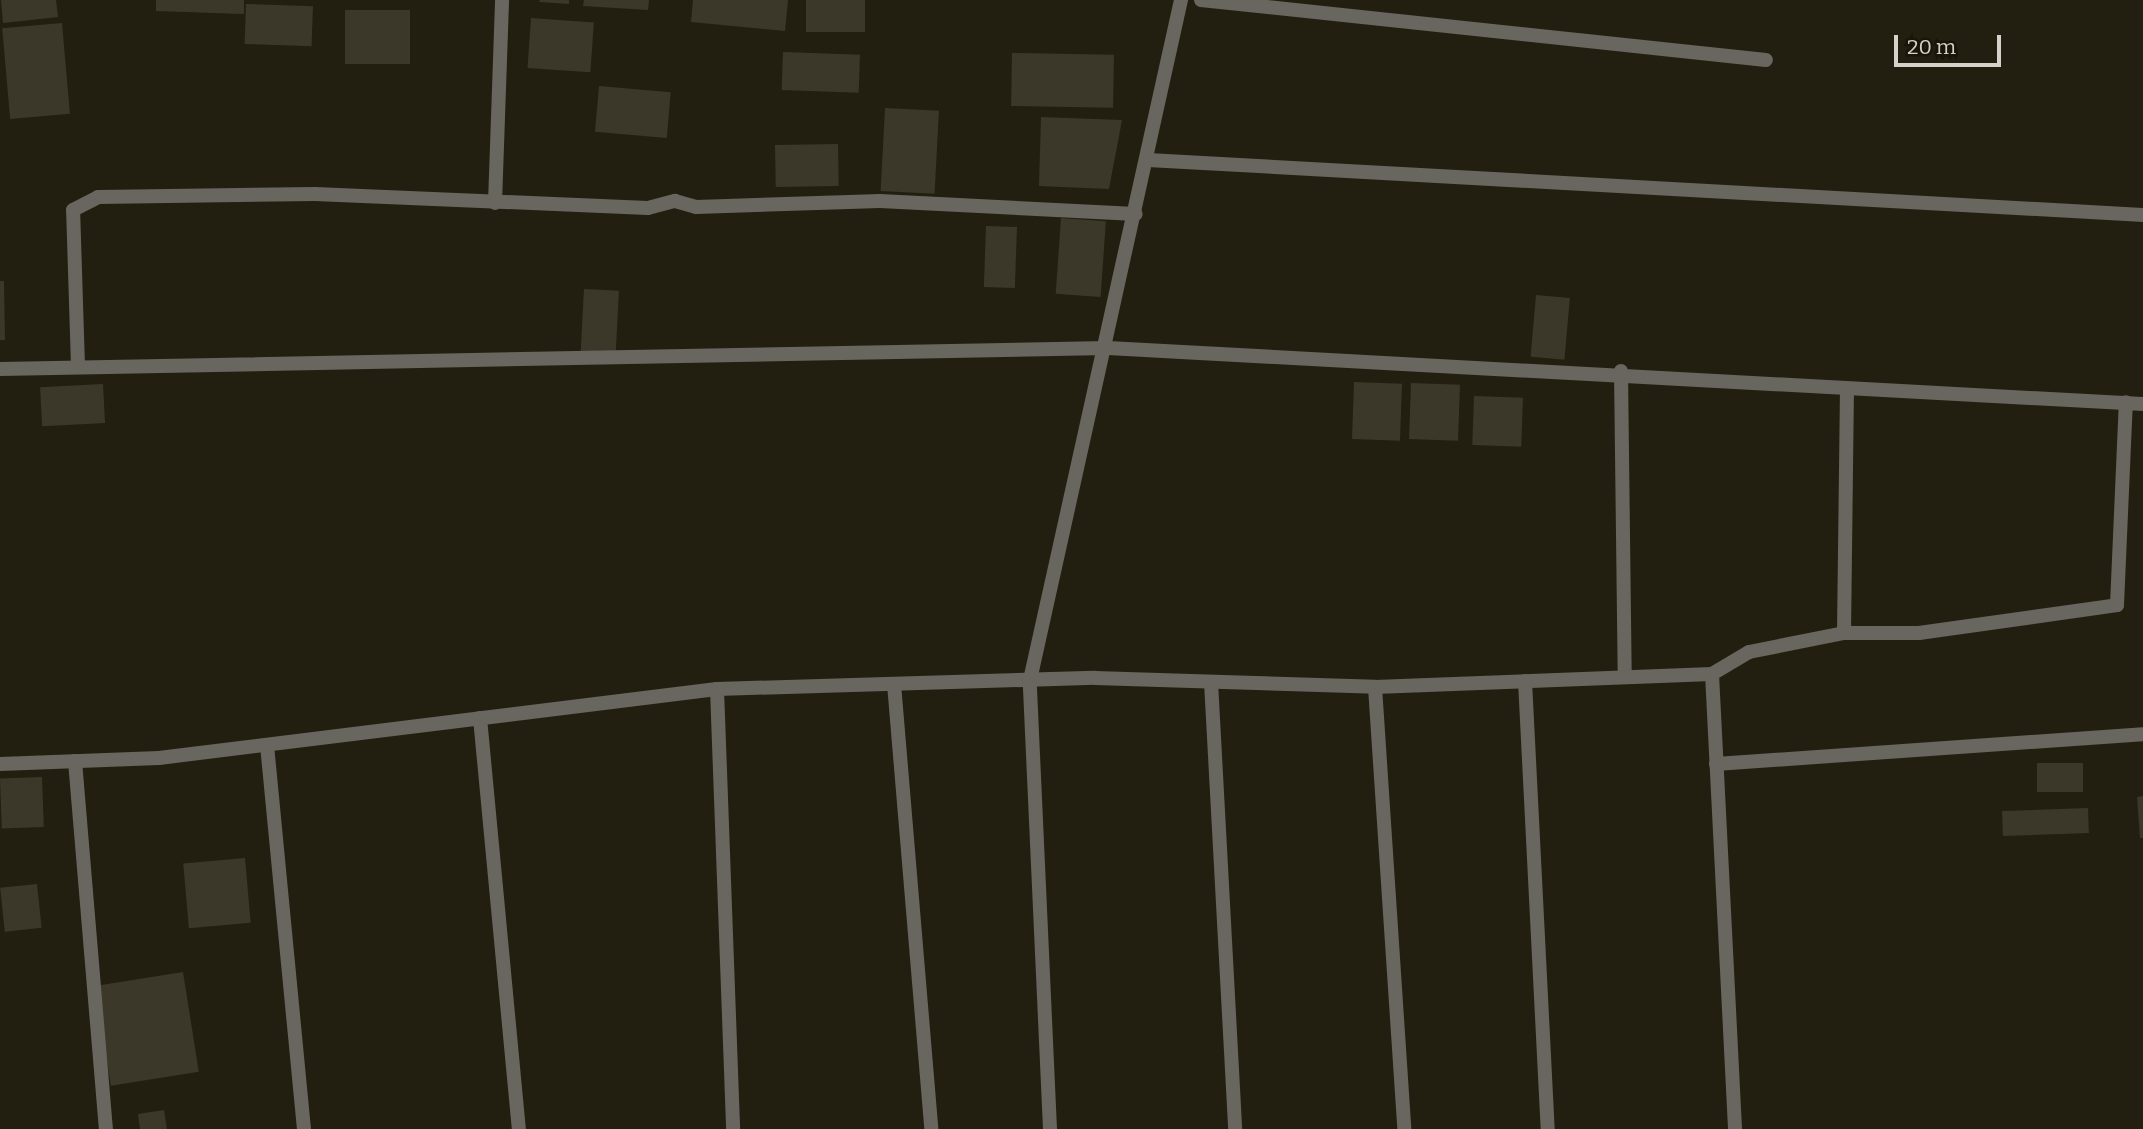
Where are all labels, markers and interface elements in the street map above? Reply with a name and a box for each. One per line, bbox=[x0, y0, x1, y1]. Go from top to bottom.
scale bar bbox=[1898, 21, 2005, 65]
text: 20 m bbox=[1907, 34, 1956, 60]

